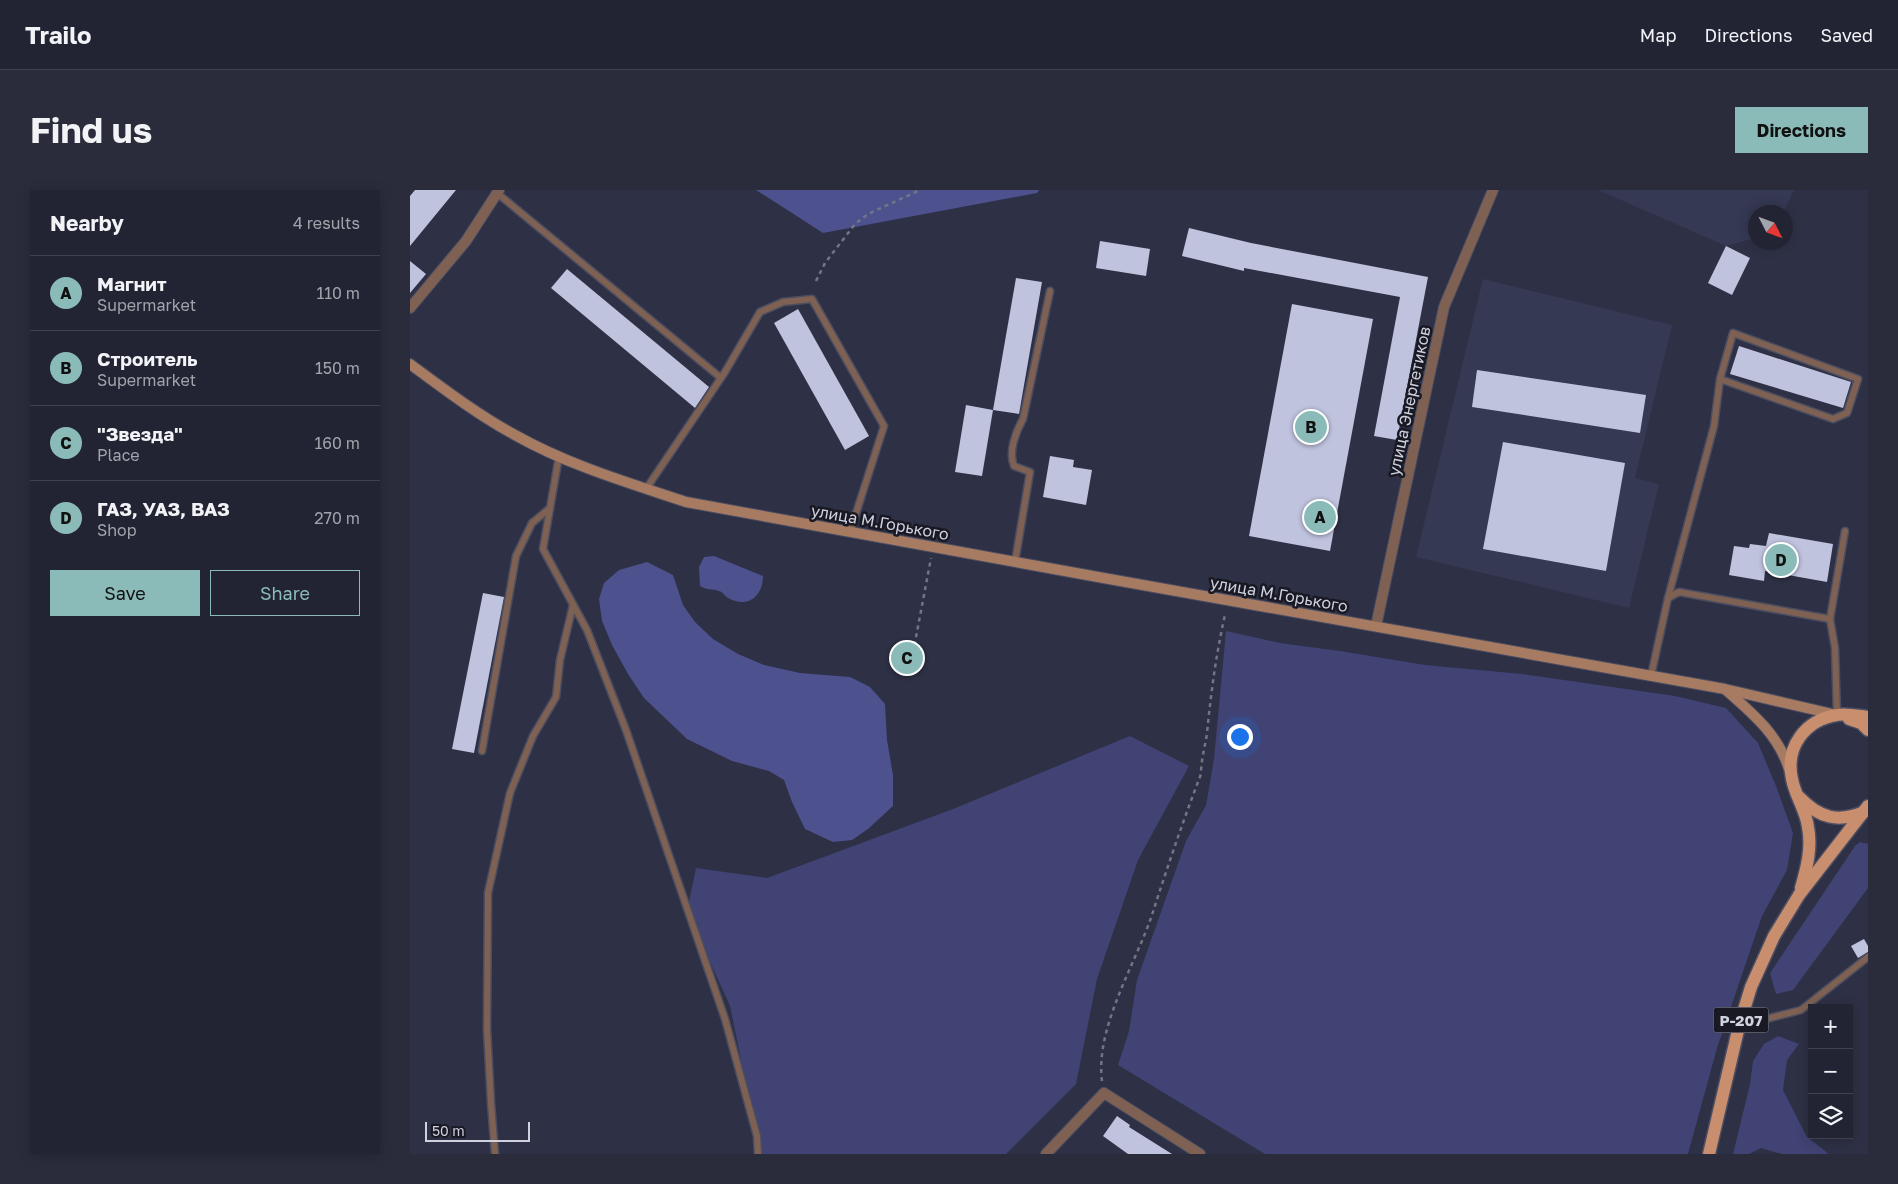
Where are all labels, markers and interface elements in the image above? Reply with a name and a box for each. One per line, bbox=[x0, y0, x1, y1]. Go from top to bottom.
text: Trailo bbox=[25, 20, 91, 49]
text: Map bbox=[1640, 24, 1676, 46]
text: Directions bbox=[1704, 24, 1792, 46]
text: Saved bbox=[1820, 24, 1873, 46]
button: Directions bbox=[1735, 107, 1868, 153]
text: Find us bbox=[30, 109, 152, 151]
north arrow bbox=[1748, 205, 1793, 250]
text: Nearby bbox=[50, 210, 124, 236]
text: 4 results bbox=[293, 213, 360, 233]
text: Магнит bbox=[97, 272, 167, 295]
text: A bbox=[60, 283, 72, 303]
text: 110 m bbox=[316, 283, 360, 303]
text: Supermarket bbox=[97, 295, 196, 315]
street label: улица Энергетиков bbox=[1383, 325, 1435, 477]
text: Строитель bbox=[97, 347, 198, 370]
text: B bbox=[60, 358, 72, 378]
text: 150 m bbox=[315, 358, 360, 378]
text: Supermarket bbox=[97, 370, 196, 390]
pin: B bbox=[1295, 408, 1327, 446]
text: "Звезда" bbox=[97, 422, 183, 445]
text: C bbox=[60, 433, 72, 453]
text: 160 m bbox=[314, 433, 360, 453]
text: Place bbox=[97, 445, 140, 465]
text: ГАЗ, УАЗ, ВАЗ bbox=[97, 497, 230, 520]
pin: A bbox=[1304, 498, 1336, 536]
street label: улица М.Горького bbox=[809, 500, 951, 544]
text: D bbox=[60, 508, 72, 528]
text: 270 m bbox=[314, 508, 360, 528]
text: Shop bbox=[97, 520, 137, 540]
pin: D bbox=[1765, 541, 1797, 579]
button: Save bbox=[50, 570, 200, 616]
button: Share bbox=[210, 570, 360, 616]
street label: улица М.Горького bbox=[1208, 572, 1350, 616]
pin: C bbox=[891, 639, 923, 677]
your location bbox=[1227, 724, 1253, 750]
map controls bbox=[1808, 1004, 1853, 1139]
button: + bbox=[1808, 1004, 1853, 1049]
road number: Р-207 bbox=[1714, 1008, 1768, 1032]
button: − bbox=[1808, 1049, 1853, 1094]
button: layers bbox=[1808, 1094, 1853, 1139]
scale bar bbox=[425, 1119, 530, 1142]
text: 50 m bbox=[432, 1122, 465, 1139]

